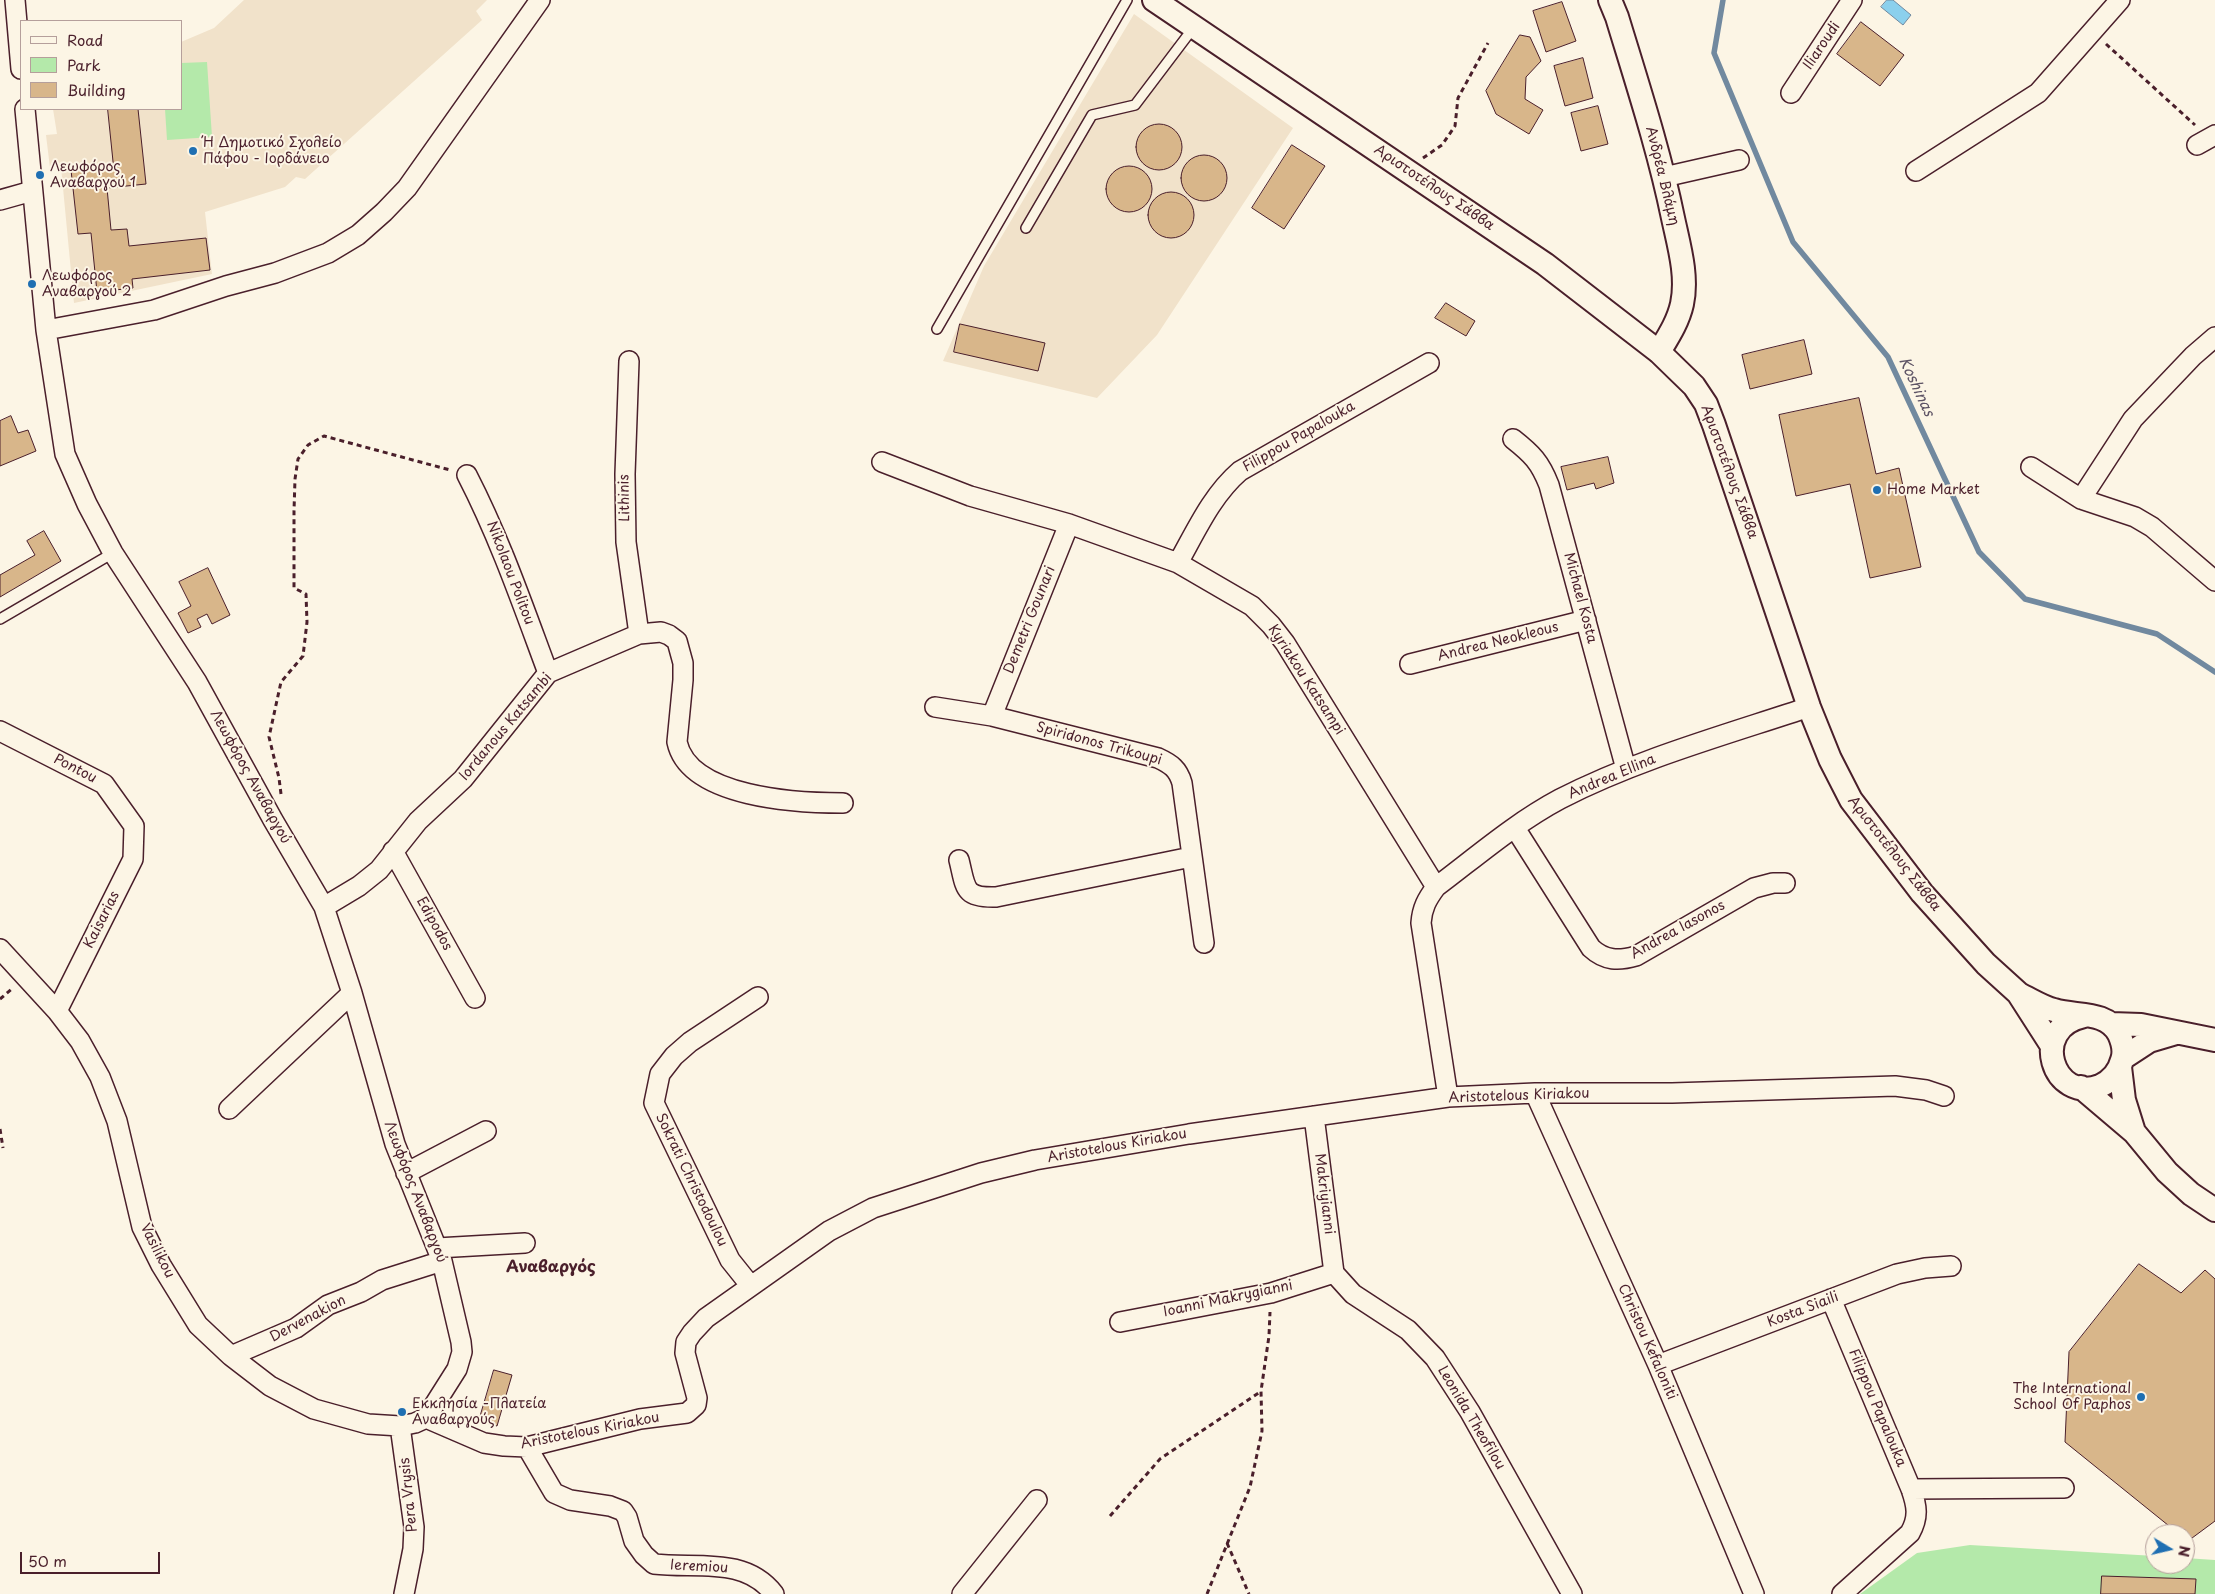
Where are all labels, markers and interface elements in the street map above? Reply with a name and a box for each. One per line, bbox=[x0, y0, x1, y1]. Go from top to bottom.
street label: Iliaroudi bbox=[1800, 19, 1844, 73]
legend bbox=[20, 20, 182, 110]
text: Road bbox=[67, 28, 103, 51]
text: Park bbox=[67, 53, 101, 76]
text: Building bbox=[67, 78, 126, 101]
street label: Ανδρέα Βλάμη bbox=[1642, 125, 1682, 227]
place label: Η΄ Δημοτικό Σχολείο Πάφου - Ιορδάνειο bbox=[203, 135, 342, 168]
street label: Αριστοτέλους Σάββα bbox=[1371, 142, 1497, 234]
marker: Η΄ Δημοτικό Σχολείο Πάφου - Ιορδάνειο bbox=[187, 145, 199, 157]
place label: Λεωφόρος Αναβαργού 1 bbox=[50, 159, 136, 192]
marker: Λεωφόρος Αναβαργού 1 bbox=[34, 169, 46, 181]
place label: Λεωφόρος Αναβαργού 2 bbox=[42, 268, 132, 300]
marker: Λεωφόρος Αναβαργού 2 bbox=[26, 278, 38, 290]
water label: Koshinas bbox=[1894, 354, 1938, 420]
street label: Filippou Papalouka bbox=[1240, 398, 1358, 476]
street label: Αριστοτέλους Σάββα bbox=[1697, 403, 1761, 541]
street label: Lithinis bbox=[616, 474, 634, 522]
place label: Home Market bbox=[1887, 482, 1980, 498]
marker: Home Market bbox=[1871, 484, 1883, 496]
street label: Nikolaou Politou bbox=[483, 519, 537, 627]
street label: Michael Kosta bbox=[1560, 551, 1600, 645]
street label: Demetri Gounari bbox=[1001, 564, 1059, 676]
street label: Andrea Neokleous bbox=[1436, 619, 1560, 665]
street label: Kyriakou Katsampi bbox=[1264, 622, 1348, 738]
street label: Iordanous Katsambi bbox=[456, 670, 556, 784]
street label: Λεωφόρος Αναβαργού bbox=[206, 707, 294, 847]
street label: Spiridonos Trikoupi bbox=[1034, 719, 1164, 769]
street label: Pontou bbox=[51, 751, 99, 787]
street label: Andrea Ellina bbox=[1566, 751, 1658, 803]
street label: Αριστοτέλους Σάββα bbox=[1844, 793, 1944, 915]
street label: Kaisarias bbox=[80, 889, 124, 951]
street label: Edipodos bbox=[412, 894, 456, 954]
street label: Andrea Iasonos bbox=[1628, 897, 1728, 963]
street label: Aristotelous Kiriakou bbox=[1448, 1085, 1590, 1107]
street label: Sokrati Christodoulou bbox=[651, 1111, 731, 1249]
street label: Λεωφόρος Αναβαργού bbox=[380, 1119, 450, 1265]
street label: Aristotelous Kiriakou bbox=[1046, 1125, 1188, 1167]
street label: Makriyianni bbox=[1311, 1153, 1337, 1235]
street label: Vasilikou bbox=[136, 1221, 178, 1281]
district label: Αναβαργός bbox=[506, 1258, 596, 1278]
street label: Ioanni Makrygianni bbox=[1162, 1277, 1294, 1321]
street label: Christou Kefaloniti bbox=[1614, 1282, 1680, 1402]
street label: Kosta Siaili bbox=[1765, 1289, 1841, 1331]
street label: Dervenakion bbox=[267, 1292, 349, 1346]
street label: Filippou Papalouka bbox=[1845, 1346, 1909, 1470]
street label: Leonida Theofilou bbox=[1434, 1363, 1508, 1473]
place label: The International School Of Paphos bbox=[2012, 1381, 2131, 1414]
marker: The International School Of Paphos bbox=[2135, 1391, 2147, 1403]
place label: Εκκλησία -Πλατεία Αναβαργούς bbox=[412, 1396, 547, 1428]
marker: Εκκλησία -Πλατεία Αναβαργούς bbox=[396, 1406, 408, 1418]
street label: Aristotelous Kiriakou bbox=[519, 1409, 661, 1453]
street label: Pera Vrysis bbox=[397, 1457, 421, 1533]
north arrow bbox=[2145, 1524, 2195, 1574]
scale bar bbox=[22, 1542, 162, 1574]
text: N bbox=[2173, 1544, 2196, 1558]
text: 50 m bbox=[28, 1549, 67, 1572]
street label: Ieremiou bbox=[670, 1557, 728, 1577]

